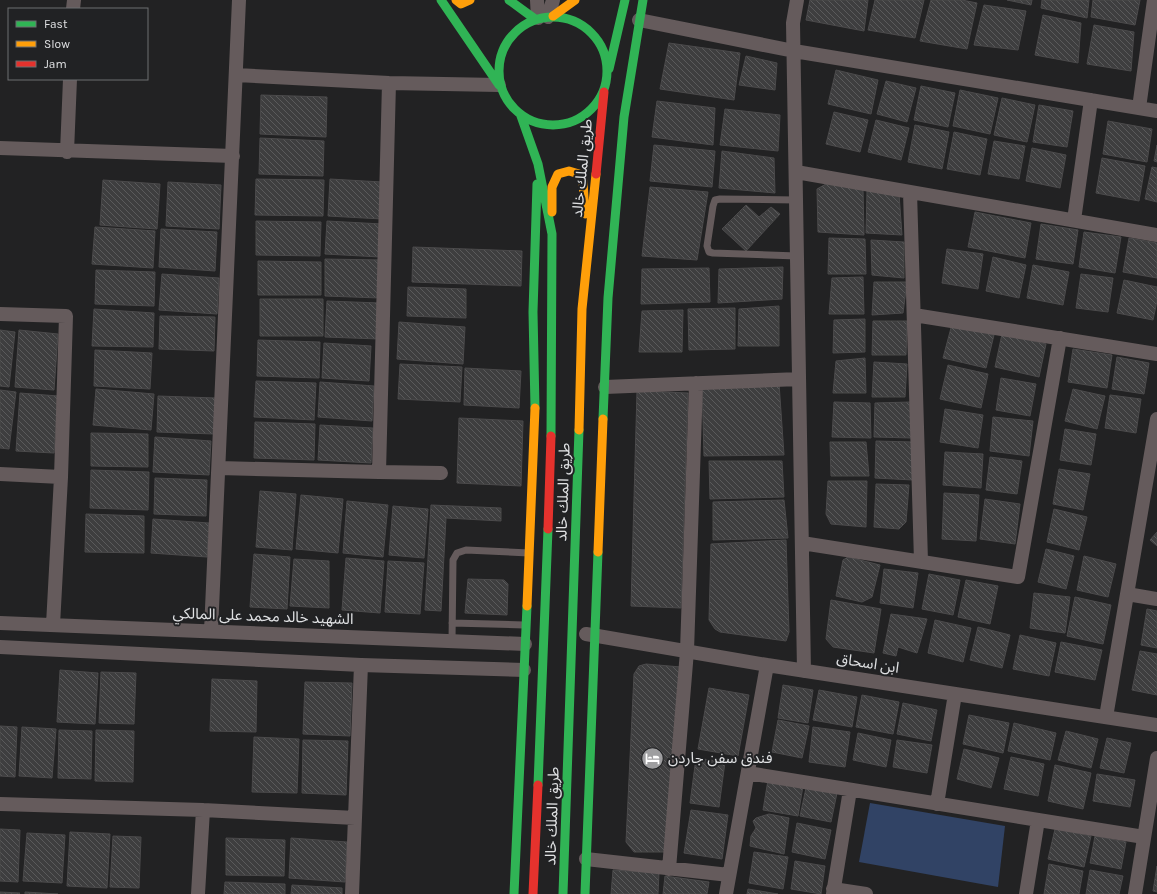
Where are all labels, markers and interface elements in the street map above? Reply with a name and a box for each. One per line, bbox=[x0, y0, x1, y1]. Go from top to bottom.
legend bbox=[8, 8, 148, 80]
text: Fast bbox=[44, 17, 68, 31]
text: Slow bbox=[44, 37, 70, 51]
text: Jam bbox=[44, 57, 67, 71]
street label: طريق الملك خالد bbox=[568, 118, 597, 218]
street label: طريق الملك خالد bbox=[552, 442, 575, 542]
street label: الشهيد خالد محمد على المالكي bbox=[172, 604, 354, 631]
street label: ابن اسحاق bbox=[835, 649, 901, 677]
hotel icon: فندق سفن جاردن bbox=[640, 745, 666, 771]
place label: فندق سفن جاردن bbox=[668, 749, 773, 767]
street label: طريق الملك خالد bbox=[541, 766, 564, 866]

